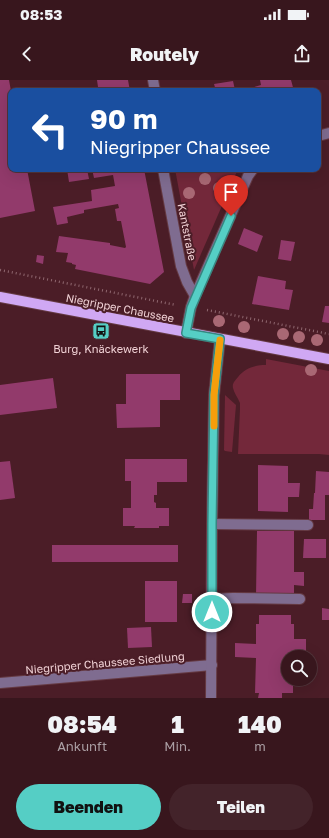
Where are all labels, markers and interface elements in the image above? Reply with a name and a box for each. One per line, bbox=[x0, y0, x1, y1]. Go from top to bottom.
text: 08:53 bbox=[20, 5, 62, 23]
icon: back bbox=[16, 43, 38, 65]
text: Routely bbox=[130, 43, 199, 65]
icon: share bbox=[291, 43, 313, 65]
text: 90 m bbox=[90, 102, 157, 135]
icon: left bbox=[24, 104, 76, 156]
text: Niegripper Chaussee bbox=[90, 136, 270, 158]
pin bbox=[214, 175, 248, 216]
icon: arrive bbox=[220, 181, 242, 203]
street label: Kantstraße bbox=[176, 202, 199, 262]
street label: Niegripper Chaussee bbox=[65, 291, 175, 324]
bus stop icon: Burg, Knäckewerk bbox=[91, 321, 111, 341]
place label: Burg, Knäckewerk bbox=[53, 342, 149, 355]
position arrow bbox=[191, 591, 233, 633]
street label: Niegripper Chaussee Siedlung bbox=[25, 649, 185, 676]
map controls bbox=[281, 650, 317, 686]
button: search bbox=[281, 650, 317, 686]
text: 08:54 bbox=[47, 709, 117, 738]
text: 1 bbox=[171, 709, 184, 738]
text: 140 bbox=[238, 709, 282, 738]
text: Ankunft bbox=[57, 738, 107, 754]
text: Min. bbox=[164, 738, 191, 754]
text: m bbox=[254, 738, 266, 754]
button: Beenden bbox=[16, 784, 161, 830]
button: Teilen bbox=[169, 784, 313, 830]

